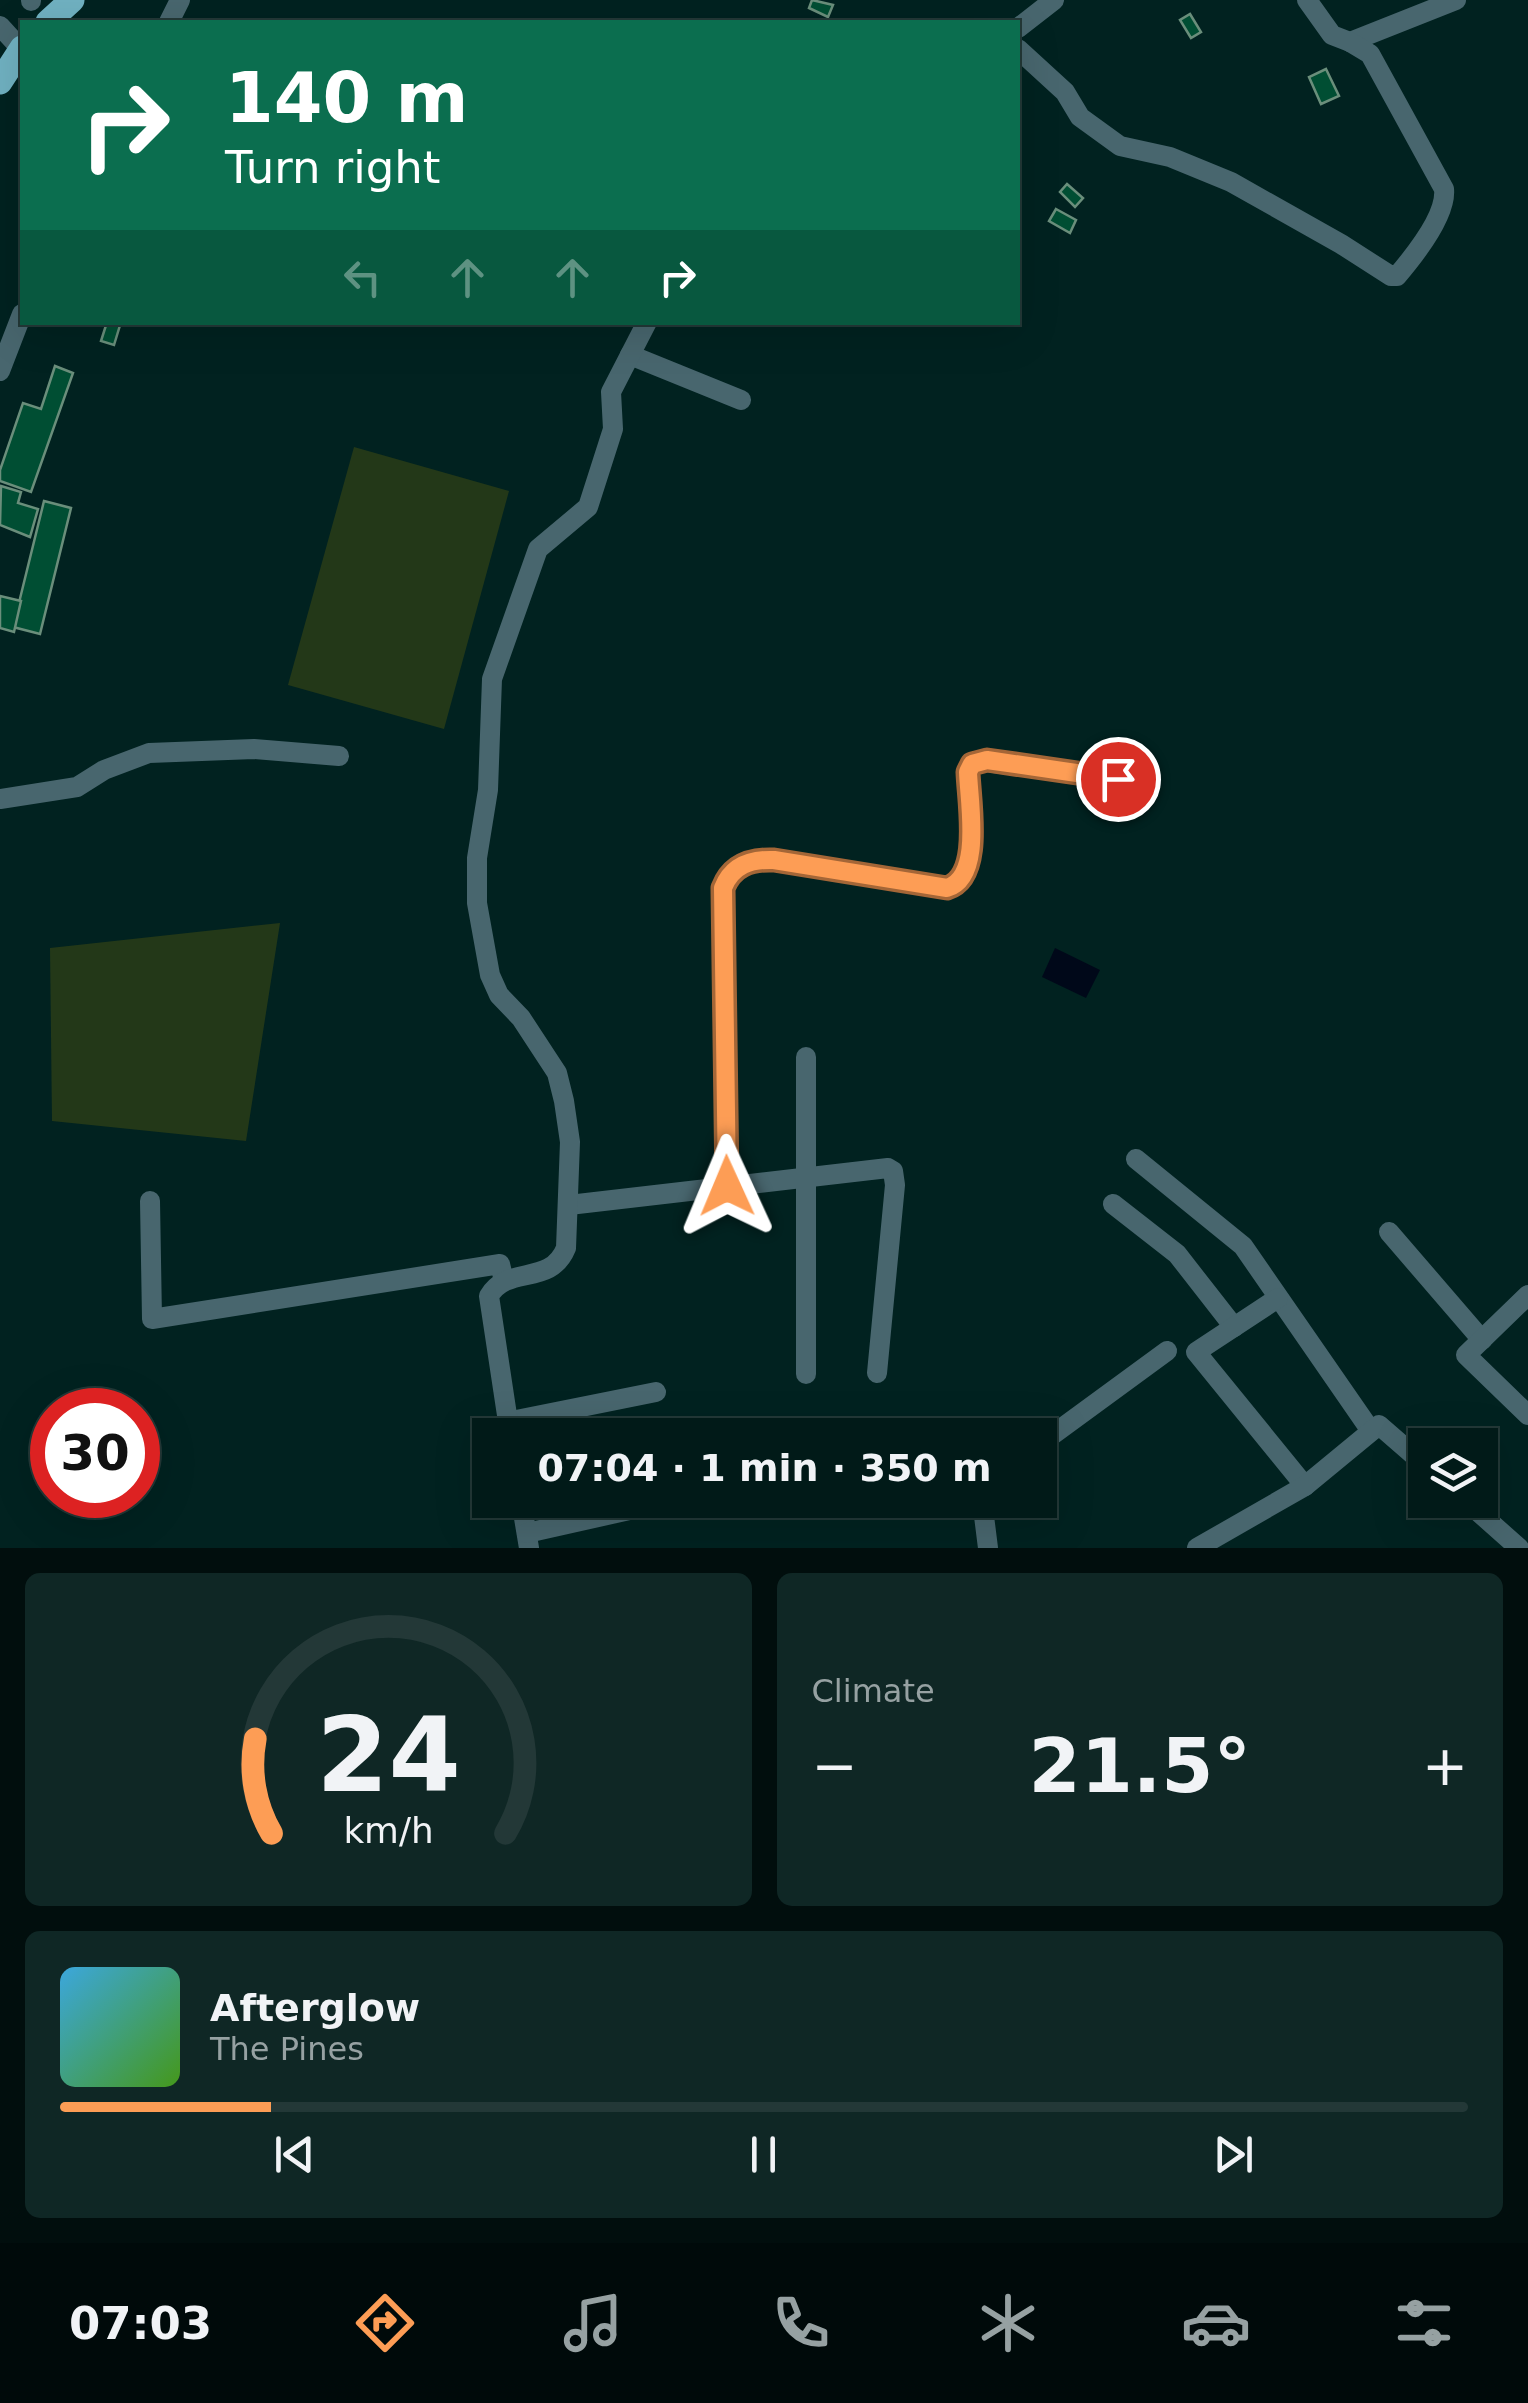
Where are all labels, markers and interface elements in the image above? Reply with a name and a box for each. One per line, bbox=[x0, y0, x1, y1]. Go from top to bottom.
text: 140 m bbox=[225, 57, 468, 139]
icon: right bbox=[60, 60, 190, 190]
text: Turn right bbox=[225, 141, 440, 194]
icon: left bbox=[335, 250, 390, 305]
icon: ahead bbox=[440, 250, 495, 305]
icon: ahead bbox=[545, 250, 600, 305]
icon: right bbox=[650, 250, 705, 305]
pin bbox=[1076, 737, 1161, 822]
icon: arrive bbox=[1091, 752, 1146, 807]
position arrow bbox=[675, 1134, 779, 1238]
speed limit sign: 30 bbox=[30, 1388, 160, 1518]
map controls bbox=[1408, 1428, 1498, 1518]
button: layers bbox=[1408, 1428, 1498, 1518]
text: 07:04 · 1 min · 350 m bbox=[537, 1446, 992, 1490]
text: Climate bbox=[812, 1672, 935, 1710]
text: 24 bbox=[316, 1694, 461, 1816]
text: 21.5° bbox=[1028, 1722, 1251, 1810]
text: − bbox=[812, 1734, 858, 1798]
text: + bbox=[1422, 1734, 1468, 1798]
text: km/h bbox=[343, 1810, 433, 1851]
text: Afterglow bbox=[210, 1986, 420, 2030]
text: The Pines bbox=[210, 2030, 364, 2068]
icon: previous bbox=[267, 2127, 322, 2182]
icon: pause bbox=[736, 2127, 791, 2182]
icon: next bbox=[1206, 2127, 1261, 2182]
icon: directions bbox=[350, 2288, 420, 2358]
icon: music bbox=[558, 2288, 628, 2358]
icon: phone bbox=[766, 2288, 836, 2358]
icon: climate bbox=[973, 2288, 1043, 2358]
icon: car bbox=[1181, 2288, 1251, 2358]
icon: filters bbox=[1389, 2288, 1459, 2358]
text: 07:03 bbox=[69, 2297, 212, 2350]

